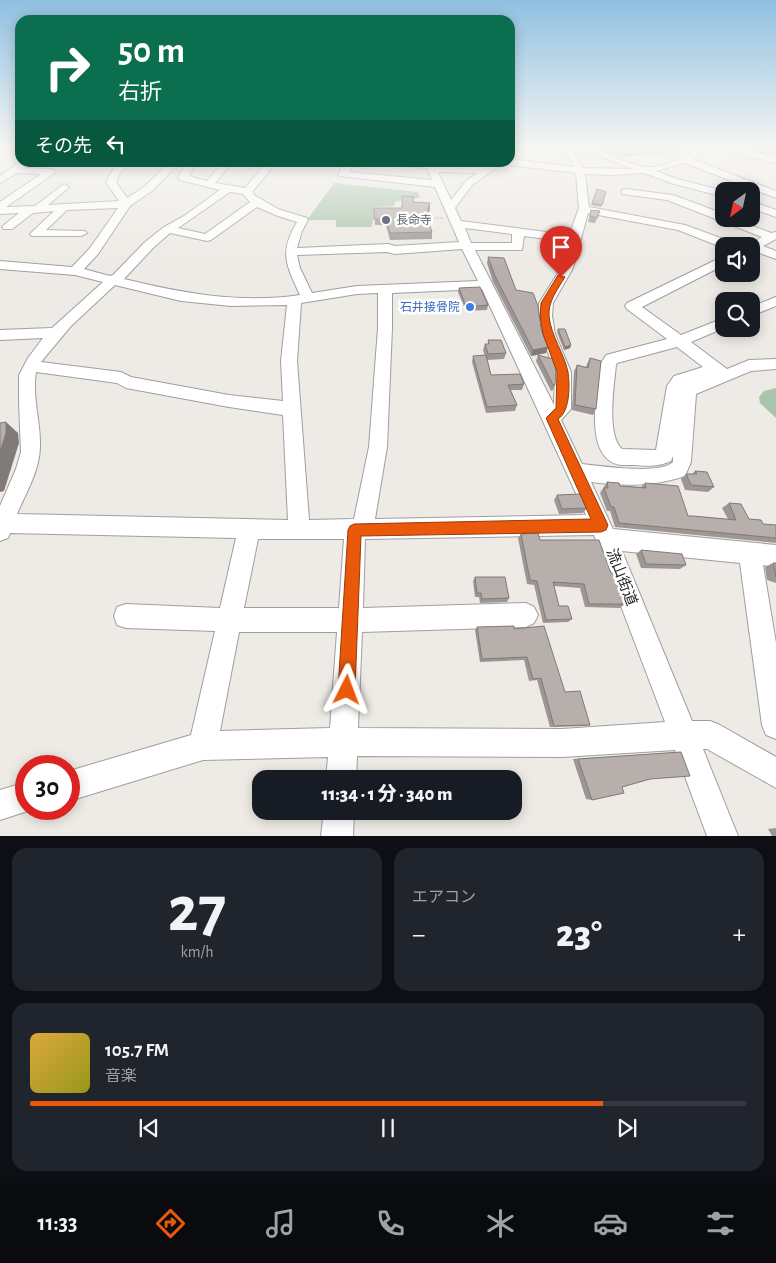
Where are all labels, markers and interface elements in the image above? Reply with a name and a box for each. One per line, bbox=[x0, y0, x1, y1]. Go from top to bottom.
text: 50 m bbox=[118, 34, 185, 69]
icon: right bbox=[35, 35, 100, 100]
text: 右折 bbox=[118, 81, 162, 103]
icon: left bbox=[102, 130, 130, 158]
text: その先 bbox=[35, 137, 92, 156]
north arrow bbox=[715, 182, 760, 228]
map controls bbox=[715, 182, 760, 337]
marker: 長命寺 bbox=[380, 214, 392, 226]
place label: 長命寺 bbox=[396, 214, 432, 226]
pin bbox=[540, 226, 582, 277]
icon: arrive bbox=[547, 233, 575, 261]
button: sound bbox=[715, 237, 760, 282]
button: search bbox=[715, 292, 760, 337]
place label: 石井接骨院 bbox=[400, 300, 460, 313]
marker: 石井接骨院 bbox=[464, 301, 476, 313]
street label: 流山街道 bbox=[604, 546, 640, 608]
position arrow bbox=[320, 663, 372, 715]
speed limit sign: 30 bbox=[15, 755, 80, 820]
text: 11:34 · 1 分 · 340 m bbox=[322, 785, 453, 804]
text: 27 bbox=[168, 878, 226, 943]
text: エアコン bbox=[412, 889, 476, 905]
text: 23° bbox=[556, 916, 602, 954]
text: − bbox=[412, 921, 425, 949]
text: + bbox=[733, 921, 746, 949]
text: km/h bbox=[180, 944, 214, 960]
text: 105.7 FM bbox=[105, 1041, 169, 1060]
text: 音楽 bbox=[105, 1068, 137, 1084]
icon: previous bbox=[135, 1114, 163, 1142]
icon: pause bbox=[374, 1114, 402, 1142]
icon: next bbox=[613, 1114, 641, 1142]
icon: directions bbox=[153, 1206, 188, 1241]
icon: music bbox=[263, 1206, 298, 1241]
icon: phone bbox=[373, 1206, 408, 1241]
icon: climate bbox=[483, 1206, 518, 1241]
icon: car bbox=[593, 1206, 628, 1241]
icon: filters bbox=[703, 1206, 738, 1241]
text: 11:33 bbox=[38, 1212, 77, 1234]

